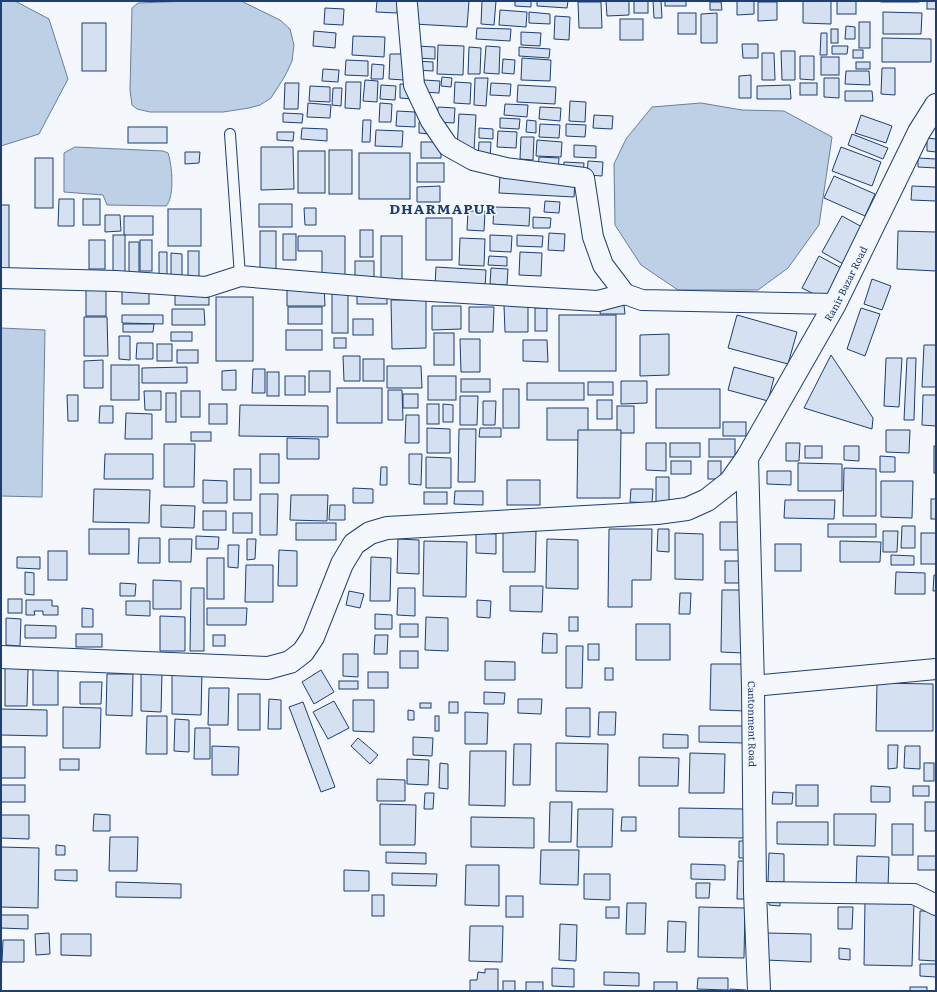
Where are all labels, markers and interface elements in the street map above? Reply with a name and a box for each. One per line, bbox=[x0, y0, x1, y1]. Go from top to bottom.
district label: DHARMAPUR bbox=[389, 198, 497, 218]
street label: Ranir Bazar Road bbox=[819, 243, 870, 324]
street label: Cantonment Road bbox=[745, 681, 761, 767]

